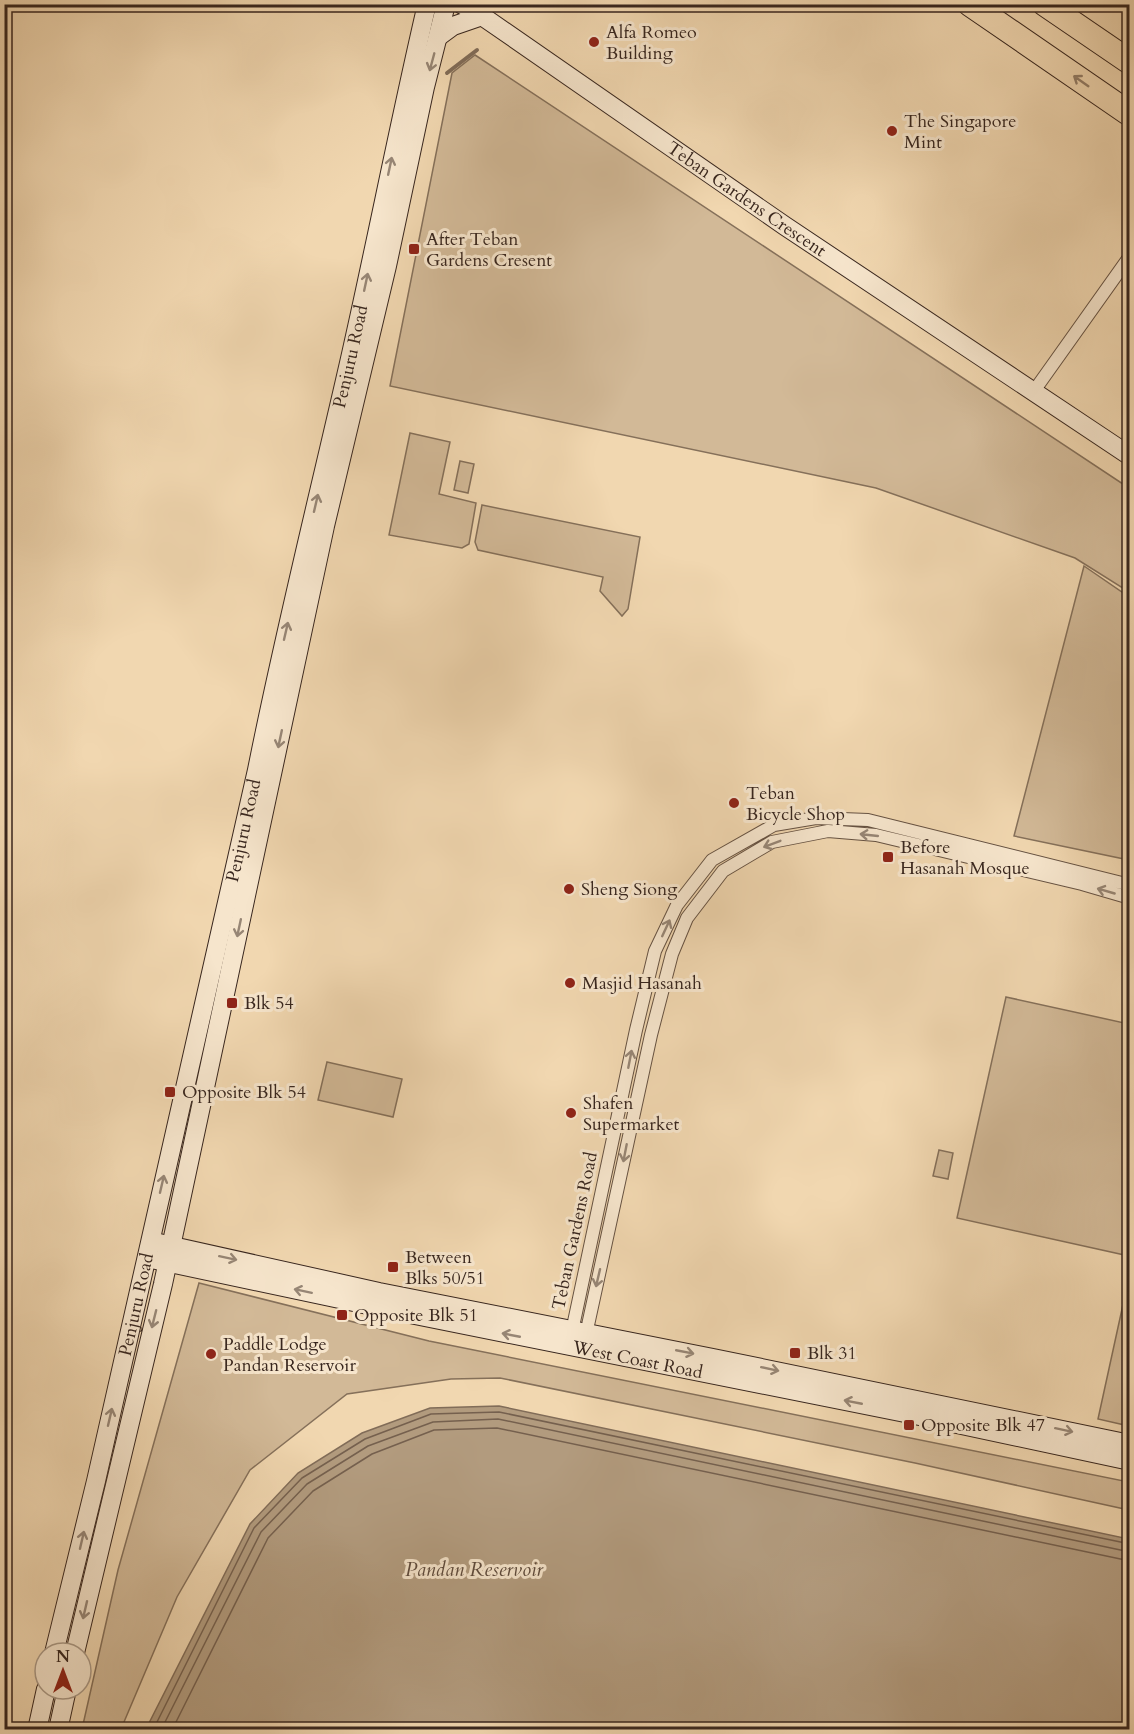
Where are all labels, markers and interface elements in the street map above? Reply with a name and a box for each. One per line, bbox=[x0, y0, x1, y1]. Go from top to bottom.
place label: Alfa Romeo Building bbox=[606, 20, 697, 66]
marker: Alfa Romeo Building bbox=[587, 35, 601, 49]
one-way arrow bbox=[425, 52, 437, 71]
one-way arrow bbox=[1074, 75, 1090, 87]
place label: The Singapore Mint bbox=[904, 109, 1016, 155]
marker: The Singapore Mint bbox=[885, 124, 899, 138]
street label: Teban Gardens Crescent bbox=[662, 135, 832, 263]
one-way arrow bbox=[385, 157, 397, 176]
place label: After Teban Gardens Cresent bbox=[426, 227, 552, 273]
marker: After Teban Gardens Cresent bbox=[407, 242, 421, 256]
one-way arrow bbox=[361, 273, 372, 293]
street label: Penjuru Road bbox=[327, 302, 374, 411]
one-way arrow bbox=[311, 493, 322, 513]
one-way arrow bbox=[281, 621, 292, 641]
one-way arrow bbox=[273, 730, 285, 749]
street label: Penjuru Road bbox=[220, 776, 267, 884]
place label: Teban Bicycle Shop bbox=[746, 781, 845, 827]
marker: Teban Bicycle Shop bbox=[727, 796, 741, 810]
one-way arrow bbox=[860, 829, 879, 840]
place label: Before Hasanah Mosque bbox=[900, 835, 1030, 881]
one-way arrow bbox=[763, 839, 781, 850]
marker: Before Hasanah Mosque bbox=[881, 850, 895, 864]
place label: Sheng Siong bbox=[581, 877, 678, 902]
marker: Sheng Siong bbox=[562, 882, 576, 896]
one-way arrow bbox=[1097, 885, 1116, 896]
one-way arrow bbox=[233, 918, 244, 937]
one-way arrow bbox=[661, 919, 673, 937]
place label: Masjid Hasanah bbox=[582, 971, 702, 996]
marker: Masjid Hasanah bbox=[563, 976, 577, 990]
place label: Blk 54 bbox=[244, 991, 294, 1016]
marker: Blk 54 bbox=[225, 996, 239, 1010]
one-way arrow bbox=[625, 1049, 636, 1069]
place label: Opposite Blk 54 bbox=[182, 1080, 306, 1105]
marker: Opposite Blk 54 bbox=[163, 1085, 177, 1099]
place label: Shafen Supermarket bbox=[583, 1091, 680, 1137]
marker: Shafen Supermarket bbox=[564, 1106, 578, 1120]
one-way arrow bbox=[619, 1143, 630, 1163]
street label: Teban Gardens Road bbox=[546, 1149, 604, 1312]
one-way arrow bbox=[157, 1175, 168, 1195]
place label: Between Blks 50/51 bbox=[405, 1245, 485, 1291]
street label: Penjuru Road bbox=[112, 1250, 160, 1358]
one-way arrow bbox=[218, 1253, 237, 1265]
marker: Between Blks 50/51 bbox=[386, 1260, 400, 1274]
one-way arrow bbox=[592, 1269, 604, 1288]
one-way arrow bbox=[293, 1285, 313, 1296]
place label: Opposite Blk 51 bbox=[354, 1303, 478, 1328]
marker: Opposite Blk 51 bbox=[335, 1308, 349, 1322]
one-way arrow bbox=[148, 1309, 160, 1328]
one-way arrow bbox=[502, 1329, 522, 1340]
place label: Paddle Lodge Pandan Reservoir bbox=[223, 1332, 356, 1378]
street label: West Coast Road bbox=[570, 1334, 705, 1385]
place label: Blk 31 bbox=[807, 1341, 857, 1366]
marker: Blk 31 bbox=[788, 1346, 802, 1360]
marker: Paddle Lodge Pandan Reservoir bbox=[204, 1347, 218, 1361]
one-way arrow bbox=[674, 1347, 694, 1358]
one-way arrow bbox=[760, 1364, 779, 1376]
one-way arrow bbox=[844, 1396, 863, 1407]
one-way arrow bbox=[105, 1408, 116, 1427]
place label: Opposite Blk 47 bbox=[921, 1413, 1045, 1438]
marker: Opposite Blk 47 bbox=[902, 1418, 916, 1432]
one-way arrow bbox=[1054, 1425, 1073, 1436]
one-way arrow bbox=[76, 1530, 88, 1549]
water label: Pandan Reservoir bbox=[405, 1556, 544, 1583]
one-way arrow bbox=[79, 1600, 90, 1619]
north arrow bbox=[33, 1641, 93, 1701]
text: N bbox=[56, 1646, 70, 1668]

